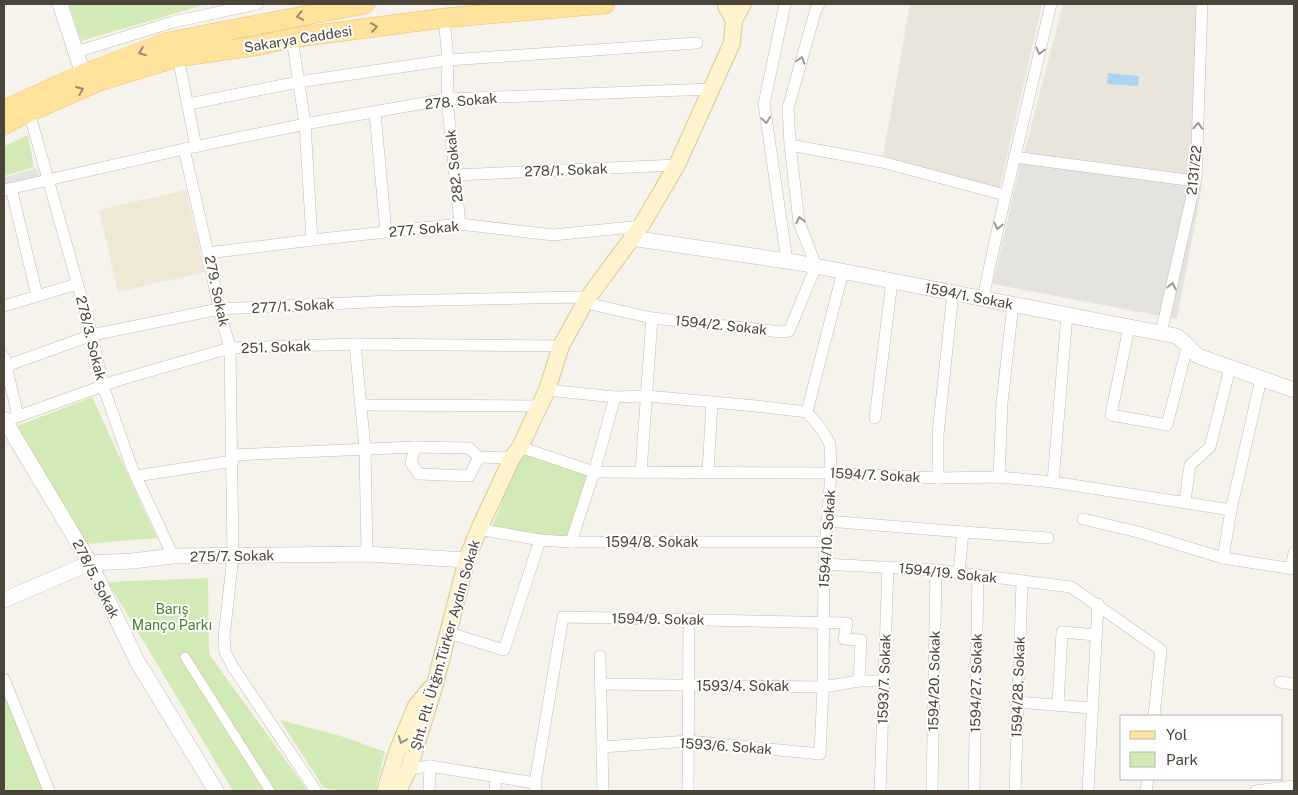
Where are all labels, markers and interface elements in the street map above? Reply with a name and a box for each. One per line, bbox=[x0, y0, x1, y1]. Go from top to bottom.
one-way arrow bbox=[296, 10, 304, 20]
one-way arrow bbox=[371, 22, 379, 33]
street label: Sakarya Caddesi bbox=[243, 23, 353, 55]
one-way arrow bbox=[138, 45, 147, 56]
one-way arrow bbox=[1035, 47, 1046, 56]
one-way arrow bbox=[796, 57, 806, 65]
one-way arrow bbox=[75, 85, 84, 96]
street label: 278. Sokak bbox=[424, 90, 498, 112]
one-way arrow bbox=[760, 116, 771, 124]
one-way arrow bbox=[1193, 122, 1203, 130]
street label: 282. Sokak bbox=[442, 129, 466, 203]
street label: 2131/22 bbox=[1183, 144, 1205, 196]
street label: 278/1. Sokak bbox=[524, 161, 608, 179]
one-way arrow bbox=[795, 216, 805, 225]
street label: 277. Sokak bbox=[388, 218, 460, 240]
one-way arrow bbox=[993, 222, 1004, 231]
street label: 279. Sokak bbox=[202, 254, 232, 328]
street label: 1594/1. Sokak bbox=[923, 280, 1015, 312]
one-way arrow bbox=[1166, 281, 1177, 290]
street label: 278/3. Sokak bbox=[73, 294, 109, 382]
street label: 277/1. Sokak bbox=[251, 296, 335, 316]
street label: 1594/2. Sokak bbox=[674, 312, 768, 338]
street label: 251. Sokak bbox=[241, 338, 311, 356]
street label: 1594/7. Sokak bbox=[829, 465, 921, 485]
street label: 1594/10. Sokak bbox=[816, 489, 838, 589]
street label: 1594/8. Sokak bbox=[605, 534, 699, 550]
street label: 278/5. Sokak bbox=[69, 537, 123, 621]
street label: Şht. Plt. Ütğm.Türker Aydın Sokak bbox=[405, 537, 483, 752]
street label: 275/7. Sokak bbox=[190, 547, 274, 565]
street label: 1594/19. Sokak bbox=[898, 560, 998, 586]
park label: Barış Manço Parkı bbox=[132, 601, 212, 633]
street label: 1594/9. Sokak bbox=[611, 610, 705, 628]
street label: 1594/20. Sokak bbox=[925, 630, 943, 732]
street label: 1593/7. Sokak bbox=[874, 633, 894, 725]
street label: 1594/27. Sokak bbox=[967, 633, 985, 733]
street label: 1594/28. Sokak bbox=[1008, 636, 1028, 738]
street label: 1593/4. Sokak bbox=[697, 678, 790, 694]
legend bbox=[1120, 715, 1283, 780]
text: Yol bbox=[1166, 726, 1187, 743]
one-way arrow bbox=[397, 735, 408, 744]
street label: 1593/6. Sokak bbox=[679, 735, 773, 757]
text: Park bbox=[1166, 751, 1198, 768]

